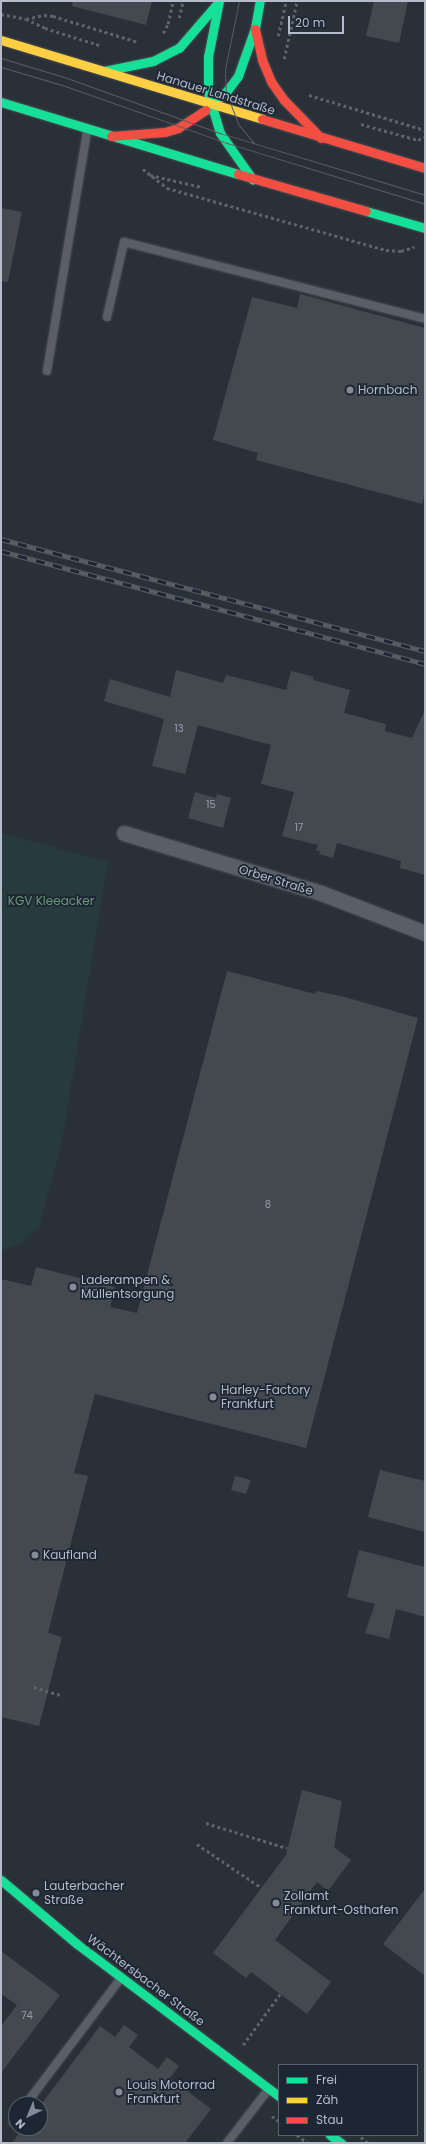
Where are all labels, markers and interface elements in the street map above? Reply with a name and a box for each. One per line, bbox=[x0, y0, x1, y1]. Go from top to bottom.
scale bar bbox=[290, 8, 346, 34]
text: 20 m bbox=[295, 14, 325, 31]
street label: Hanauer Landstraße bbox=[155, 68, 277, 118]
place label: Hornbach bbox=[358, 383, 417, 397]
marker: Hornbach bbox=[345, 385, 355, 395]
house number: 13 bbox=[174, 723, 184, 735]
house number: 15 bbox=[206, 799, 216, 811]
house number: 17 bbox=[295, 822, 303, 834]
street label: Orber Straße bbox=[237, 862, 315, 898]
park label: KGV Kleeacker bbox=[8, 894, 94, 908]
house number: 8 bbox=[265, 1199, 271, 1211]
place label: Laderampen & Müllentsorgung bbox=[81, 1273, 174, 1301]
marker: Laderampen & Müllentsorgung bbox=[68, 1282, 78, 1292]
place label: Harley-Factory Frankfurt bbox=[221, 1383, 310, 1411]
marker: Harley-Factory Frankfurt bbox=[208, 1392, 218, 1402]
place label: Kaufland bbox=[43, 1548, 97, 1562]
marker: Kaufland bbox=[30, 1550, 40, 1560]
place label: Lauterbacher Straße bbox=[44, 1879, 124, 1907]
marker: Lauterbacher Straße bbox=[31, 1888, 41, 1898]
place label: Zollamt Frankfurt-Osthafen bbox=[284, 1889, 399, 1917]
marker: Zollamt Frankfurt-Osthafen bbox=[271, 1898, 281, 1908]
street label: Wächtersbacher Straße bbox=[84, 1931, 208, 2029]
house number: 74 bbox=[21, 2010, 33, 2022]
legend bbox=[278, 2064, 418, 2136]
text: Frei bbox=[316, 2071, 337, 2088]
place label: Louis Motorrad Frankfurt bbox=[127, 2078, 215, 2106]
marker: Louis Motorrad Frankfurt bbox=[114, 2087, 124, 2097]
text: Zäh bbox=[316, 2091, 338, 2108]
north arrow bbox=[8, 2096, 48, 2136]
text: Stau bbox=[316, 2111, 343, 2128]
text: N bbox=[12, 2115, 29, 2133]

